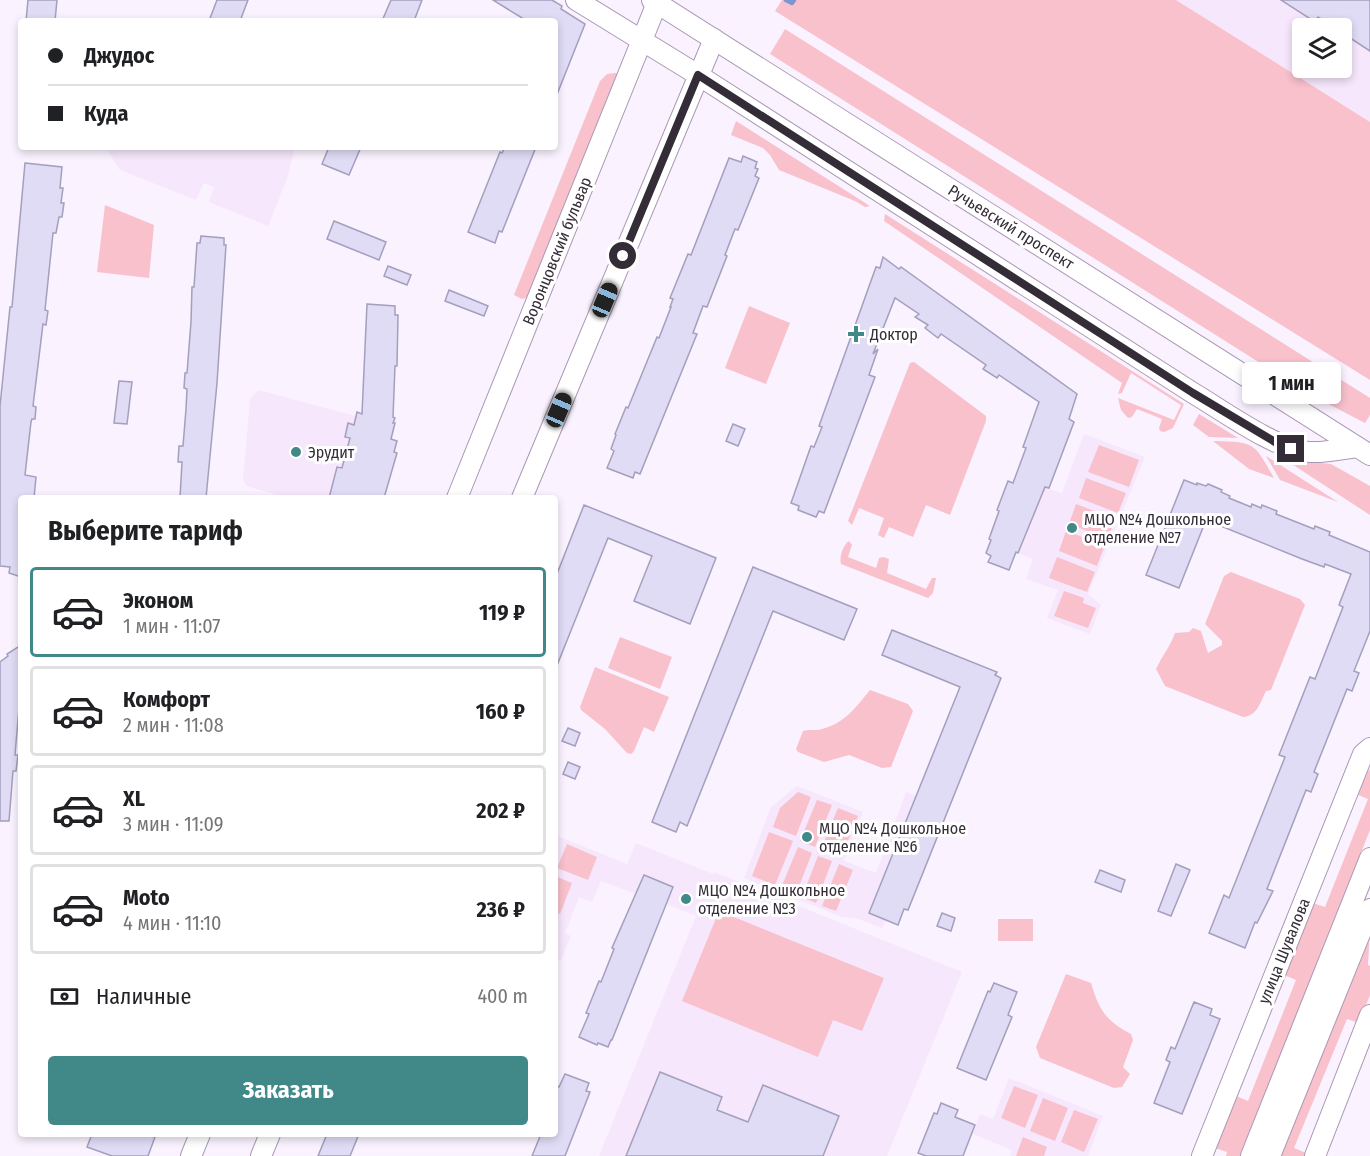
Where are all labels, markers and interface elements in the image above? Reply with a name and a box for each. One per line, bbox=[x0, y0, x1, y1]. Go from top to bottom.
map controls bbox=[1292, 18, 1352, 78]
button: layers bbox=[1292, 18, 1352, 78]
text: Джудос bbox=[84, 42, 154, 69]
text: Куда bbox=[84, 100, 128, 127]
street label: Воронцовский бульвар bbox=[519, 174, 595, 328]
street label: Ручьевский проспект bbox=[945, 181, 1078, 274]
route start bbox=[609, 242, 636, 269]
car bbox=[590, 280, 620, 320]
marker: Доктор bbox=[847, 325, 865, 343]
place label: Доктор bbox=[869, 325, 918, 344]
callout: 1 мин bbox=[1242, 362, 1340, 404]
text: 1 мин bbox=[1268, 371, 1315, 395]
car bbox=[544, 390, 574, 430]
route end bbox=[1277, 435, 1304, 462]
place label: Эрудит bbox=[308, 443, 355, 462]
marker: Эрудит bbox=[289, 445, 303, 459]
place label: МЦО №4 Дошкольное отделение №7 bbox=[1084, 510, 1231, 547]
text: Выберите тариф bbox=[48, 515, 243, 547]
marker: МЦО №4 Дошкольное отделение №7 bbox=[1065, 521, 1079, 535]
icon: car bbox=[51, 585, 105, 639]
text: Эконом bbox=[123, 587, 193, 614]
text: 119 ₽ bbox=[479, 599, 525, 626]
text: 1 мин · 11:07 bbox=[123, 614, 220, 638]
icon: car bbox=[51, 684, 105, 738]
text: Комфорт bbox=[123, 686, 210, 713]
text: 160 ₽ bbox=[476, 698, 525, 725]
text: 2 мин · 11:08 bbox=[123, 713, 224, 737]
icon: car bbox=[51, 783, 105, 837]
text: XL bbox=[123, 785, 145, 812]
text: 202 ₽ bbox=[476, 797, 525, 824]
text: 3 мин · 11:09 bbox=[123, 812, 223, 836]
place label: МЦО №4 Дошкольное отделение №6 bbox=[819, 819, 966, 856]
marker: МЦО №4 Дошкольное отделение №6 bbox=[800, 830, 814, 844]
place label: МЦО №4 Дошкольное отделение №3 bbox=[698, 881, 845, 918]
icon: car bbox=[51, 882, 105, 936]
text: Moto bbox=[123, 884, 170, 911]
marker: МЦО №4 Дошкольное отделение №3 bbox=[679, 892, 693, 906]
street label: улица Шувалова bbox=[1254, 895, 1314, 1007]
text: 236 ₽ bbox=[476, 896, 525, 923]
text: 4 мин · 11:10 bbox=[123, 911, 222, 935]
icon: cash bbox=[48, 980, 81, 1013]
text: Наличные bbox=[96, 983, 191, 1010]
text: 400 m bbox=[477, 984, 528, 1008]
button: Заказать bbox=[48, 1056, 528, 1125]

